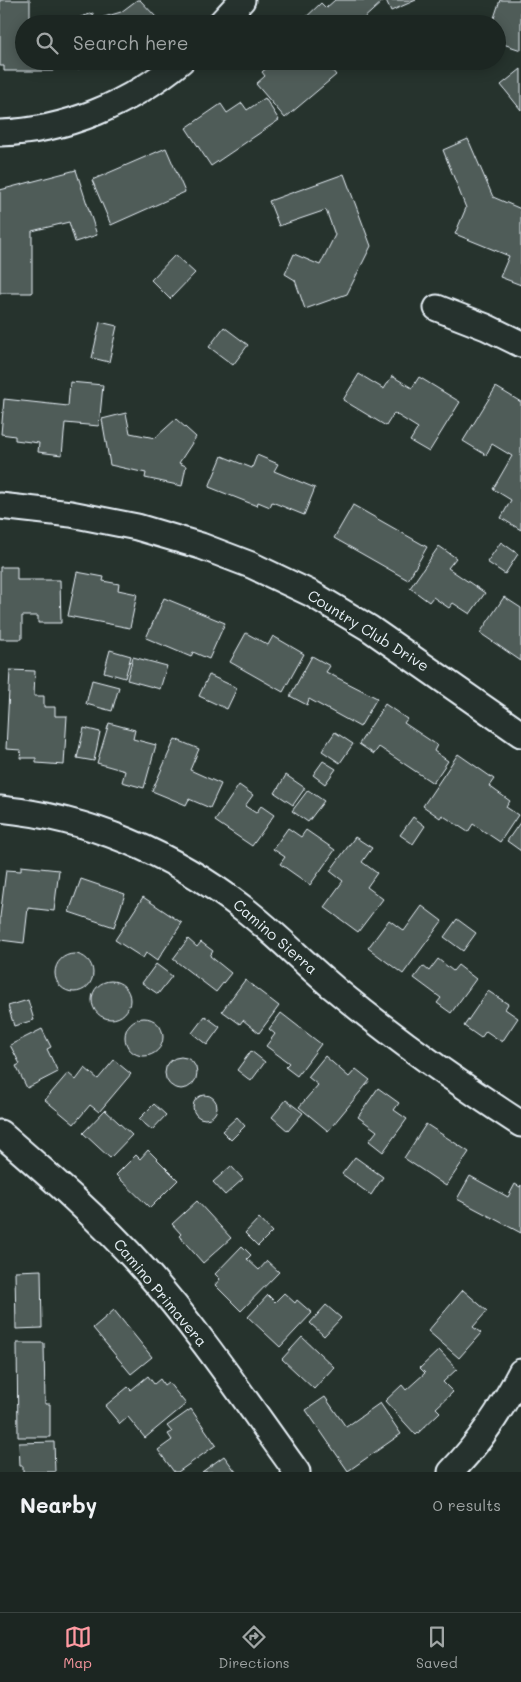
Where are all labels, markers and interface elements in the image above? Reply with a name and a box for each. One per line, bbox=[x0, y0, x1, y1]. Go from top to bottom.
search box bbox=[15, 15, 506, 70]
icon: search bbox=[33, 29, 61, 57]
text: Search here bbox=[73, 30, 189, 55]
street label: Country Club Drive bbox=[304, 585, 433, 676]
street label: Camino Sierra bbox=[229, 894, 322, 978]
street label: Camino Primavera bbox=[110, 1234, 212, 1351]
text: Nearby bbox=[20, 1491, 97, 1518]
text: 0 results bbox=[433, 1494, 501, 1515]
tab: Map bbox=[63, 1623, 92, 1672]
tab: Directions bbox=[218, 1623, 290, 1672]
tab: Saved bbox=[416, 1623, 458, 1672]

